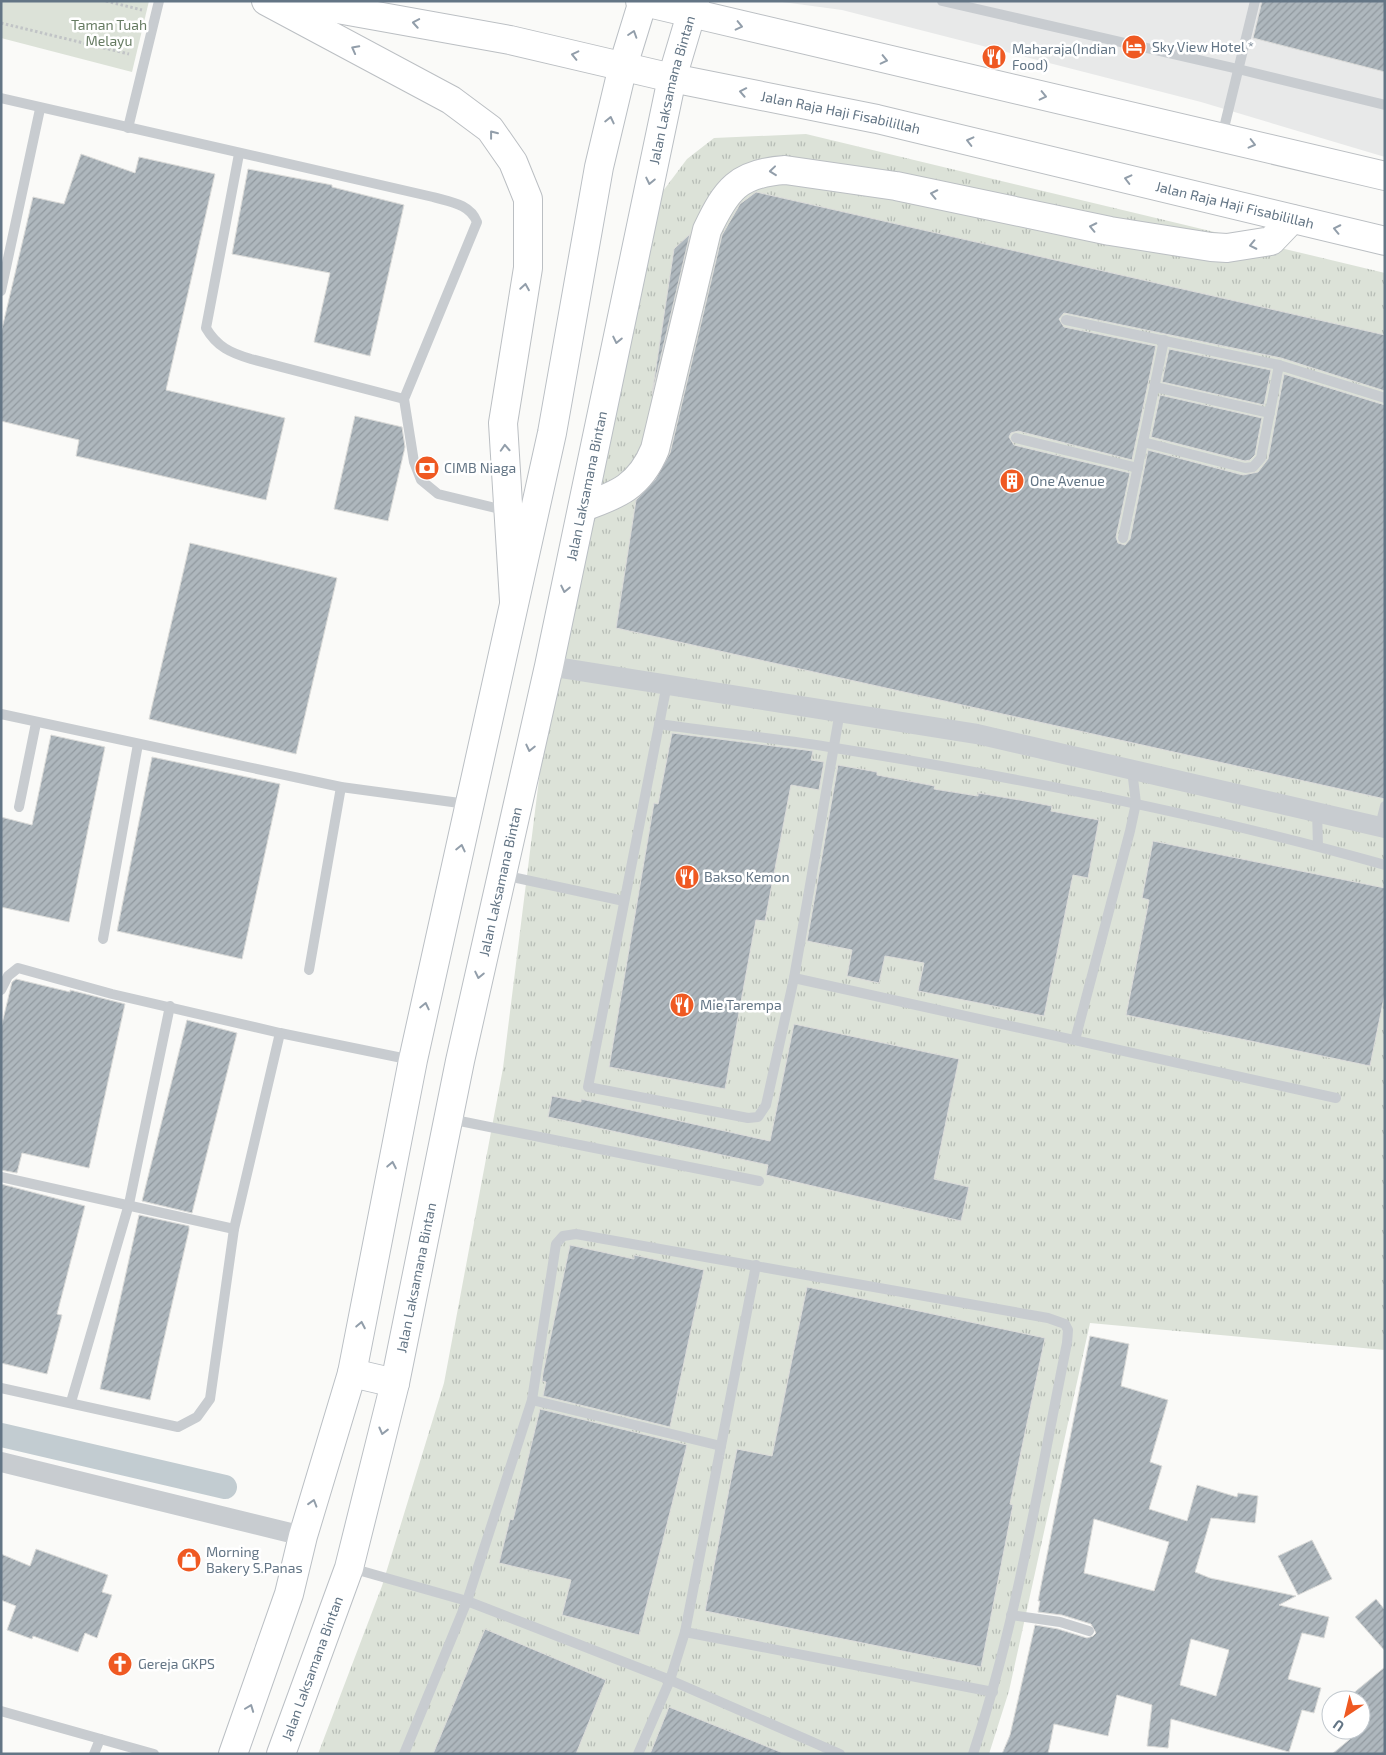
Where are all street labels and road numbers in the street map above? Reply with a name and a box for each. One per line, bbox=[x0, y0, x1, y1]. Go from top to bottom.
street label: Jalan Laksamana Bintan bbox=[645, 14, 698, 166]
street label: Jalan Raja Haji Fisabilillah bbox=[760, 87, 922, 137]
street label: Jalan Raja Haji Fisabilillah bbox=[1154, 177, 1316, 232]
street label: Jalan Laksamana Bintan bbox=[562, 409, 610, 562]
street label: Jalan Laksamana Bintan bbox=[475, 805, 525, 958]
street label: Jalan Laksamana Bintan bbox=[392, 1201, 439, 1354]
street label: Jalan Laksamana Bintan bbox=[278, 1594, 346, 1743]

